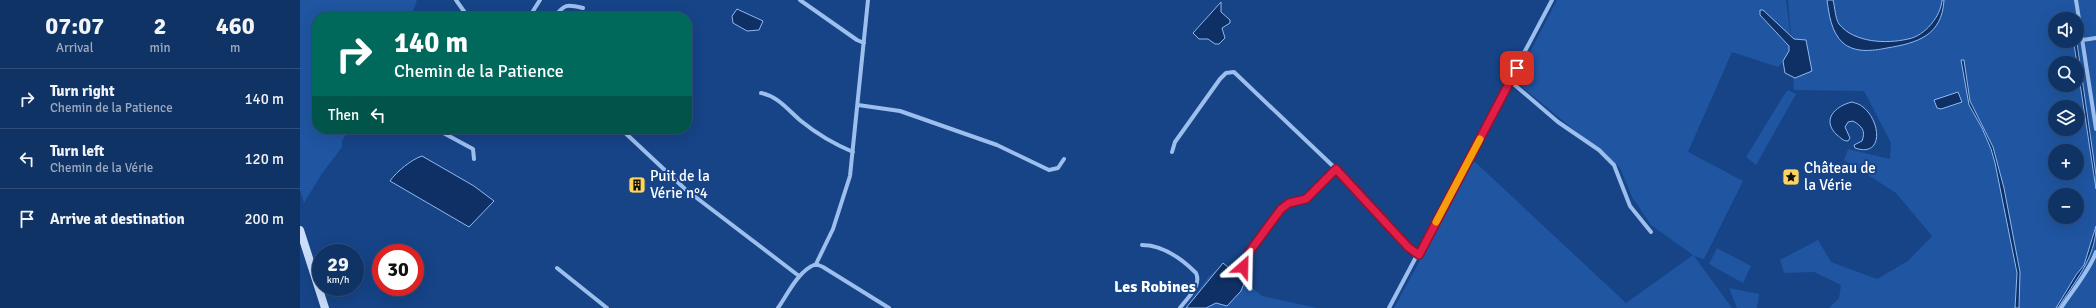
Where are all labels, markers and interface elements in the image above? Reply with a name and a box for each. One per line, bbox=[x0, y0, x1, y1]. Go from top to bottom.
text: 07:07 bbox=[45, 11, 104, 41]
text: 2 bbox=[154, 11, 166, 41]
text: 460 bbox=[216, 11, 255, 41]
map controls bbox=[2048, 12, 2084, 224]
button: sound bbox=[2048, 12, 2084, 48]
text: 140 m bbox=[394, 26, 468, 60]
icon: right bbox=[328, 28, 380, 80]
text: Arrival bbox=[56, 40, 93, 56]
text: min bbox=[150, 40, 171, 56]
text: m bbox=[230, 40, 240, 56]
pin bbox=[1500, 51, 1534, 85]
button: search bbox=[2048, 56, 2084, 92]
icon: arrive bbox=[1506, 57, 1528, 79]
text: Chemin de la Patience bbox=[394, 60, 564, 82]
text: Turn right bbox=[50, 82, 115, 100]
icon: right bbox=[16, 88, 38, 110]
text: 140 m bbox=[244, 90, 284, 108]
text: Chemin de la Patience bbox=[50, 100, 173, 116]
button: layers bbox=[2048, 100, 2084, 136]
icon: left bbox=[367, 104, 389, 126]
text: Then bbox=[328, 106, 359, 124]
text: Turn left bbox=[50, 142, 104, 160]
button: + bbox=[2048, 144, 2084, 180]
icon: left bbox=[16, 148, 38, 170]
text: 120 m bbox=[244, 150, 284, 168]
place label: Château de la Vérie bbox=[1804, 159, 1876, 194]
text: Chemin de la Vérie bbox=[50, 160, 153, 176]
place label: Puit de la Vérie n°4 bbox=[650, 167, 710, 202]
place icon: Château de la Vérie bbox=[1781, 167, 1801, 187]
building icon: Puit de la Vérie n°4 bbox=[627, 175, 647, 195]
button: − bbox=[2048, 188, 2084, 224]
icon: arrive bbox=[16, 208, 38, 230]
text: Arrive at destination bbox=[50, 210, 185, 228]
text: 200 m bbox=[244, 210, 284, 228]
speed limit sign: 30 bbox=[372, 244, 424, 296]
position arrow bbox=[1222, 246, 1264, 288]
text: 29 bbox=[327, 252, 349, 277]
text: km/h bbox=[327, 274, 349, 286]
district label: Les Robines bbox=[1114, 277, 1196, 297]

